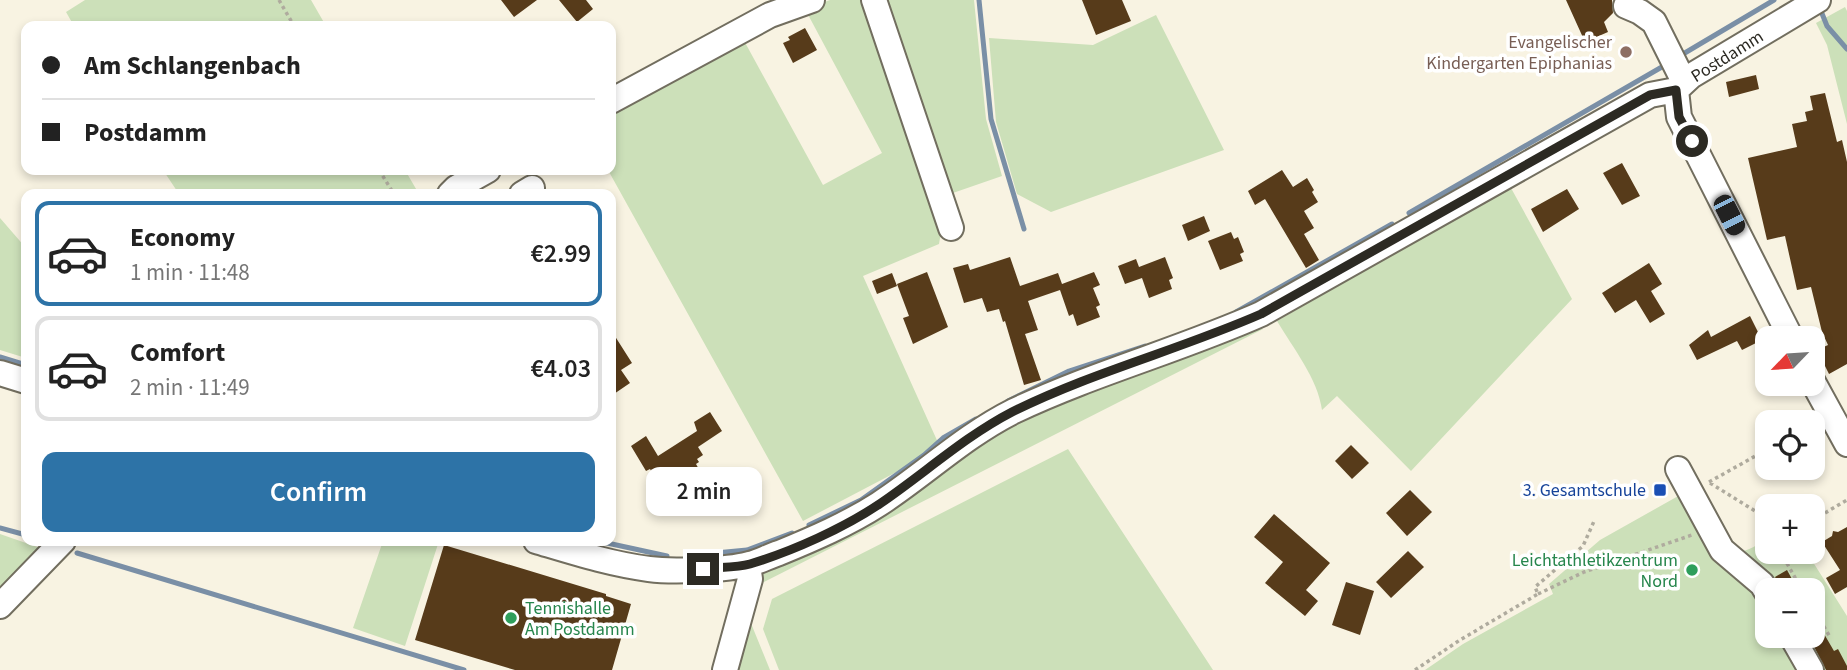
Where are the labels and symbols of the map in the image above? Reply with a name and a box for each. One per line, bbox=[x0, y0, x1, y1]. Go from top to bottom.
street label: Postdamm bbox=[1686, 24, 1768, 89]
place label: Evangelischer Kindergarten Epiphanias bbox=[1426, 30, 1613, 76]
marker: Evangelischer Kindergarten Epiphanias bbox=[1618, 44, 1634, 60]
route start bbox=[1676, 125, 1708, 157]
car bbox=[1711, 192, 1748, 238]
north arrow bbox=[1755, 326, 1825, 396]
callout: 2 min bbox=[645, 468, 761, 516]
place label: 3. Gesamtschule bbox=[1523, 478, 1646, 503]
marker: 3. Gesamtschule bbox=[1652, 482, 1668, 498]
place label: Leichtathletikzentrum Nord bbox=[1512, 548, 1678, 594]
route end bbox=[687, 553, 719, 585]
marker: Leichtathletikzentrum Nord bbox=[1684, 562, 1700, 578]
place label: Tennishalle Am Postdamm bbox=[525, 596, 635, 642]
marker: Tennishalle Am Postdamm bbox=[503, 610, 519, 626]

